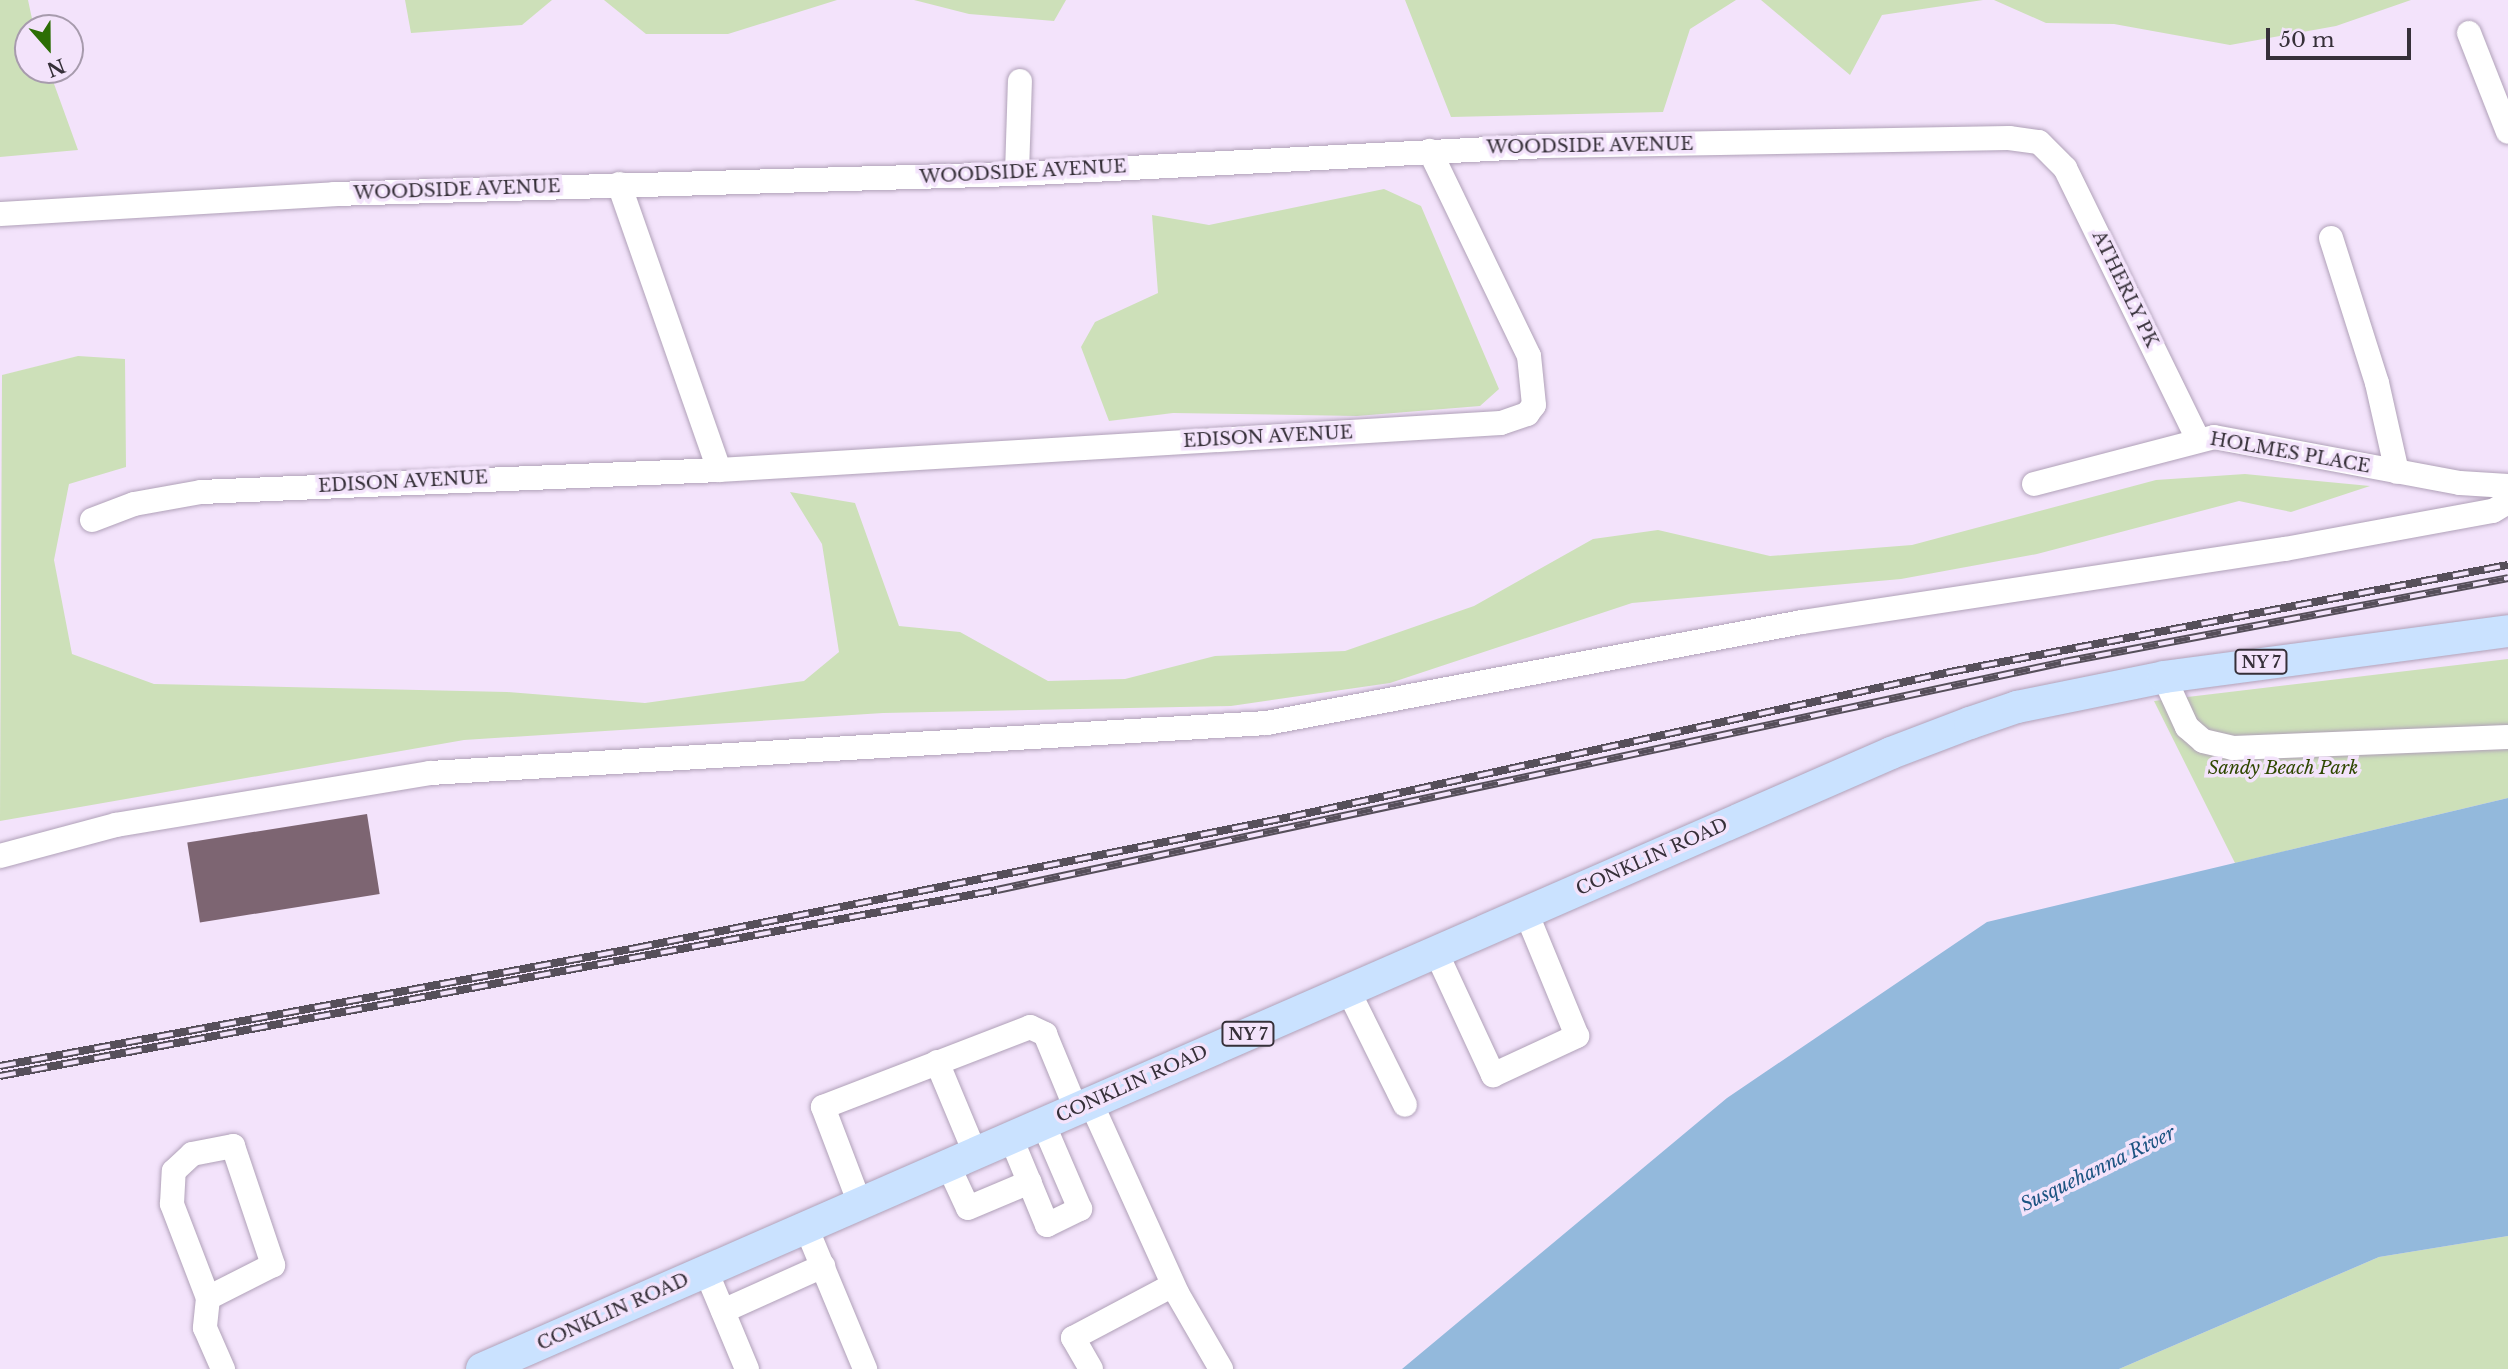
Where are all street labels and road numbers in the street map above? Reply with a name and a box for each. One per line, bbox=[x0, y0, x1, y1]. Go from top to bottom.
street label: WOODSIDE AVENUE bbox=[1486, 133, 1694, 159]
street label: WOODSIDE AVENUE bbox=[919, 156, 1127, 188]
street label: WOODSIDE AVENUE bbox=[353, 176, 561, 204]
street label: ATHERLY PK bbox=[2087, 227, 2163, 351]
street label: EDISON AVENUE bbox=[1182, 422, 1354, 452]
street label: HOLMES PLACE bbox=[2208, 428, 2372, 478]
street label: EDISON AVENUE bbox=[317, 467, 489, 497]
road number: NY 7 bbox=[2233, 650, 2289, 674]
street label: CONKLIN ROAD bbox=[1573, 814, 1731, 900]
road number: NY 7 bbox=[1220, 1022, 1276, 1046]
street label: CONKLIN ROAD bbox=[1053, 1041, 1211, 1127]
street label: CONKLIN ROAD bbox=[534, 1269, 692, 1355]

